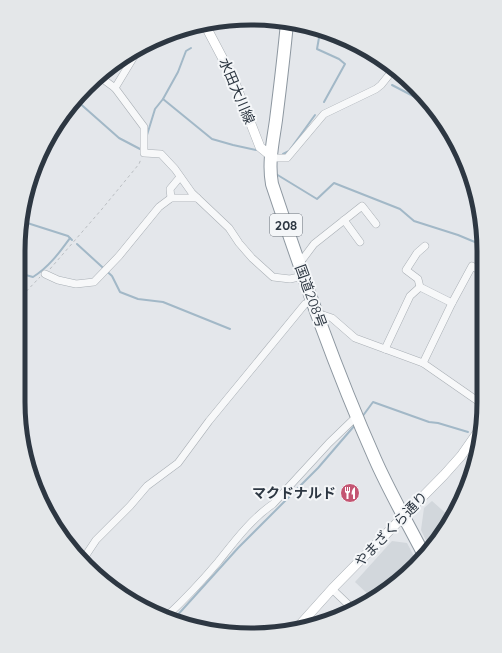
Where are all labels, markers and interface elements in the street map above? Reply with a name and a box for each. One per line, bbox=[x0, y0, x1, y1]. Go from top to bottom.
street label: 水田大川線 bbox=[215, 55, 259, 127]
road number: 208 bbox=[270, 214, 302, 236]
street label: 国道208号 bbox=[291, 262, 331, 330]
restaurant icon: マクドナルド bbox=[339, 482, 361, 504]
place label: マクドナルド bbox=[252, 484, 336, 502]
street label: やまざくら通り bbox=[350, 488, 432, 570]

